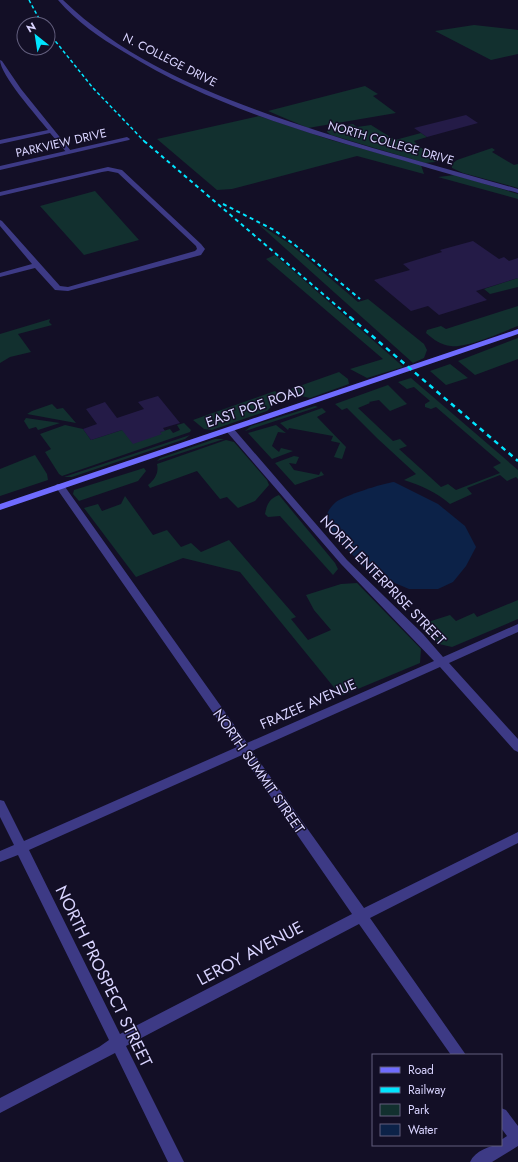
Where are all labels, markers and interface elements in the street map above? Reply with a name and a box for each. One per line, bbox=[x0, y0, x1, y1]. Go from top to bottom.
north arrow bbox=[16, 16, 56, 56]
text: N bbox=[23, 18, 39, 36]
street label: N. COLLEGE DRIVE bbox=[120, 28, 220, 92]
street label: NORTH COLLEGE DRIVE bbox=[326, 116, 456, 170]
street label: PARKVIEW DRIVE bbox=[14, 124, 108, 162]
street label: EAST POE ROAD bbox=[203, 380, 307, 432]
street label: NORTH ENTERPRISE STREET bbox=[316, 511, 451, 650]
street label: FRAZEE AVENUE bbox=[257, 674, 359, 734]
street label: NORTH SUMMIT STREET bbox=[208, 705, 310, 838]
street label: NORTH PROSPECT STREET bbox=[50, 881, 158, 1071]
street label: LEROY AVENUE bbox=[193, 915, 307, 991]
legend bbox=[372, 1054, 502, 1146]
text: Road bbox=[408, 1061, 434, 1079]
text: Railway bbox=[408, 1081, 446, 1099]
text: Park bbox=[408, 1101, 430, 1119]
text: Water bbox=[408, 1121, 439, 1139]

